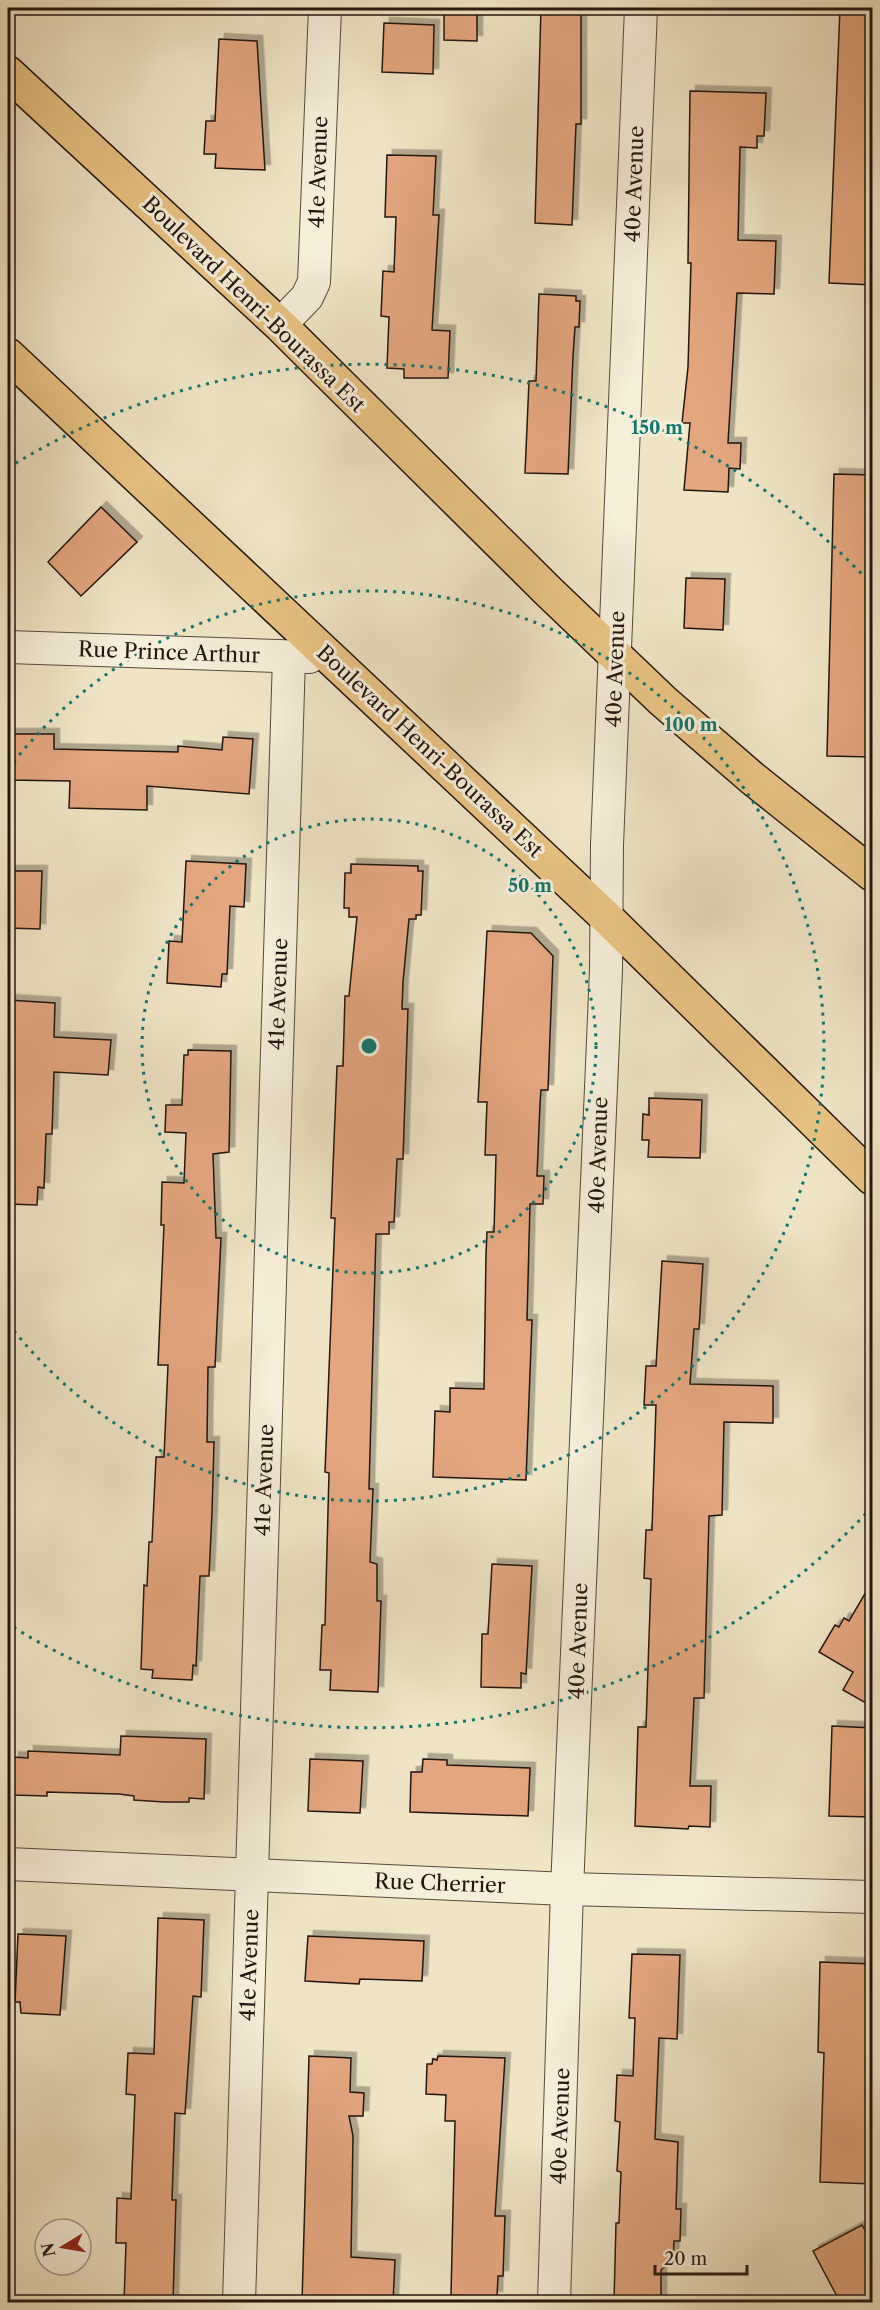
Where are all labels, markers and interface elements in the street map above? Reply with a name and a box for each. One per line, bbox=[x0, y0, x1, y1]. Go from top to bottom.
street label: 41e Avenue bbox=[304, 116, 332, 228]
street label: 40e Avenue bbox=[619, 125, 649, 243]
street label: Boulevard Henri-Bourassa Est bbox=[137, 191, 371, 418]
text: 150 m bbox=[631, 417, 683, 439]
street label: 40e Avenue bbox=[600, 610, 630, 728]
street label: Rue Prince Arthur bbox=[78, 636, 261, 668]
street label: Boulevard Henri-Bourassa Est bbox=[312, 640, 549, 863]
text: 100 m bbox=[664, 714, 718, 736]
text: 50 m bbox=[508, 875, 552, 897]
street label: 41e Avenue bbox=[264, 938, 292, 1050]
centre of rings bbox=[359, 1036, 379, 1056]
street label: 40e Avenue bbox=[583, 1096, 613, 1214]
street label: 41e Avenue bbox=[250, 1424, 278, 1536]
street label: 40e Avenue bbox=[563, 1582, 593, 1700]
street label: Rue Cherrier bbox=[374, 1868, 506, 1898]
street label: 41e Avenue bbox=[235, 1909, 263, 2021]
street label: 40e Avenue bbox=[545, 2067, 575, 2185]
north arrow bbox=[33, 2217, 93, 2277]
scale bar bbox=[655, 2238, 746, 2276]
text: N bbox=[37, 2241, 59, 2259]
text: 20 m bbox=[664, 2248, 708, 2270]

